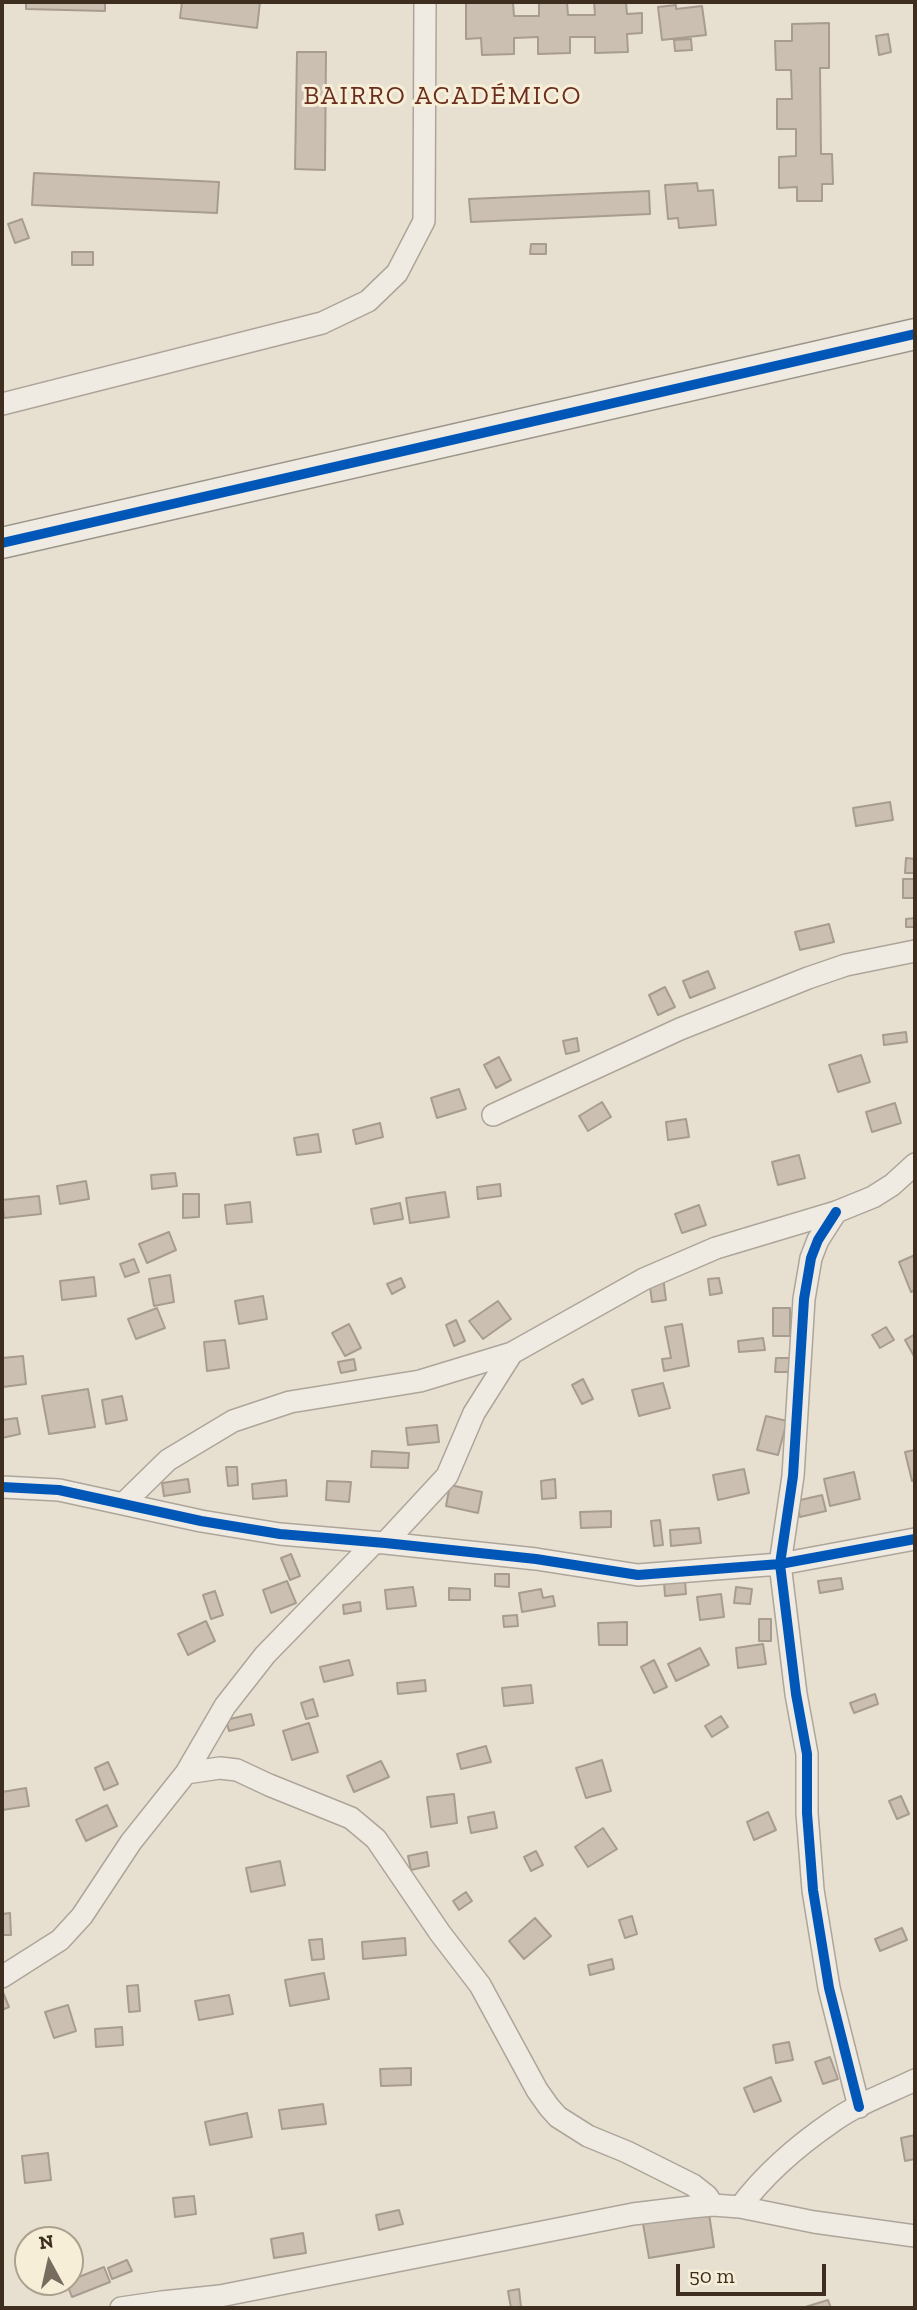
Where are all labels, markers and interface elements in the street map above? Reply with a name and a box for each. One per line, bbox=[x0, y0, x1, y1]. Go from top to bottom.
district label: BAIRRO ACADÉMICO bbox=[305, 81, 581, 113]
north arrow bbox=[14, 2226, 84, 2296]
text: N bbox=[38, 2229, 55, 2254]
scale bar bbox=[679, 2250, 830, 2294]
text: 50 m bbox=[689, 2263, 735, 2288]

